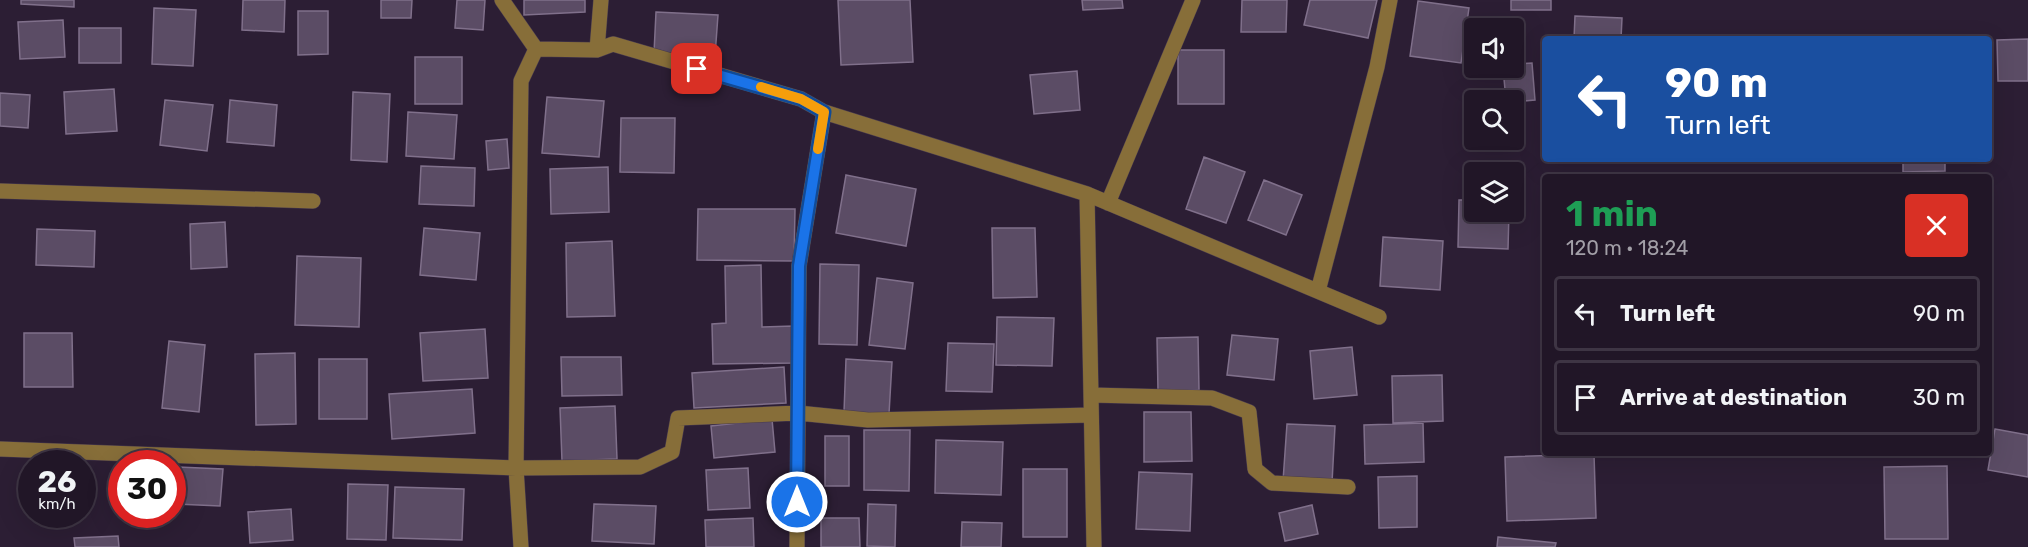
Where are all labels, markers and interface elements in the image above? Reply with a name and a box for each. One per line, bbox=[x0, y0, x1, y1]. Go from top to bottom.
map controls bbox=[1464, 18, 1524, 222]
button: sound bbox=[1464, 18, 1524, 78]
pin bbox=[671, 43, 722, 94]
icon: arrive bbox=[680, 52, 713, 85]
text: 90 m bbox=[1665, 58, 1768, 108]
icon: left bbox=[1566, 60, 1644, 138]
button: search bbox=[1464, 90, 1524, 150]
text: Turn left bbox=[1665, 109, 1770, 141]
button: layers bbox=[1464, 162, 1524, 222]
text: 1 min bbox=[1566, 192, 1658, 235]
button: close bbox=[1905, 194, 1968, 257]
text: 120 m · 18:24 bbox=[1566, 236, 1688, 260]
icon: left bbox=[1569, 297, 1602, 330]
text: Turn left bbox=[1620, 300, 1715, 327]
text: 90 m bbox=[1913, 300, 1965, 327]
icon: arrive bbox=[1569, 381, 1602, 414]
text: Arrive at destination bbox=[1620, 384, 1847, 411]
text: 30 m bbox=[1913, 384, 1965, 411]
speed limit sign: 30 bbox=[108, 450, 186, 528]
text: 26 bbox=[37, 464, 77, 500]
position arrow bbox=[765, 470, 829, 534]
text: km/h bbox=[38, 495, 76, 513]

